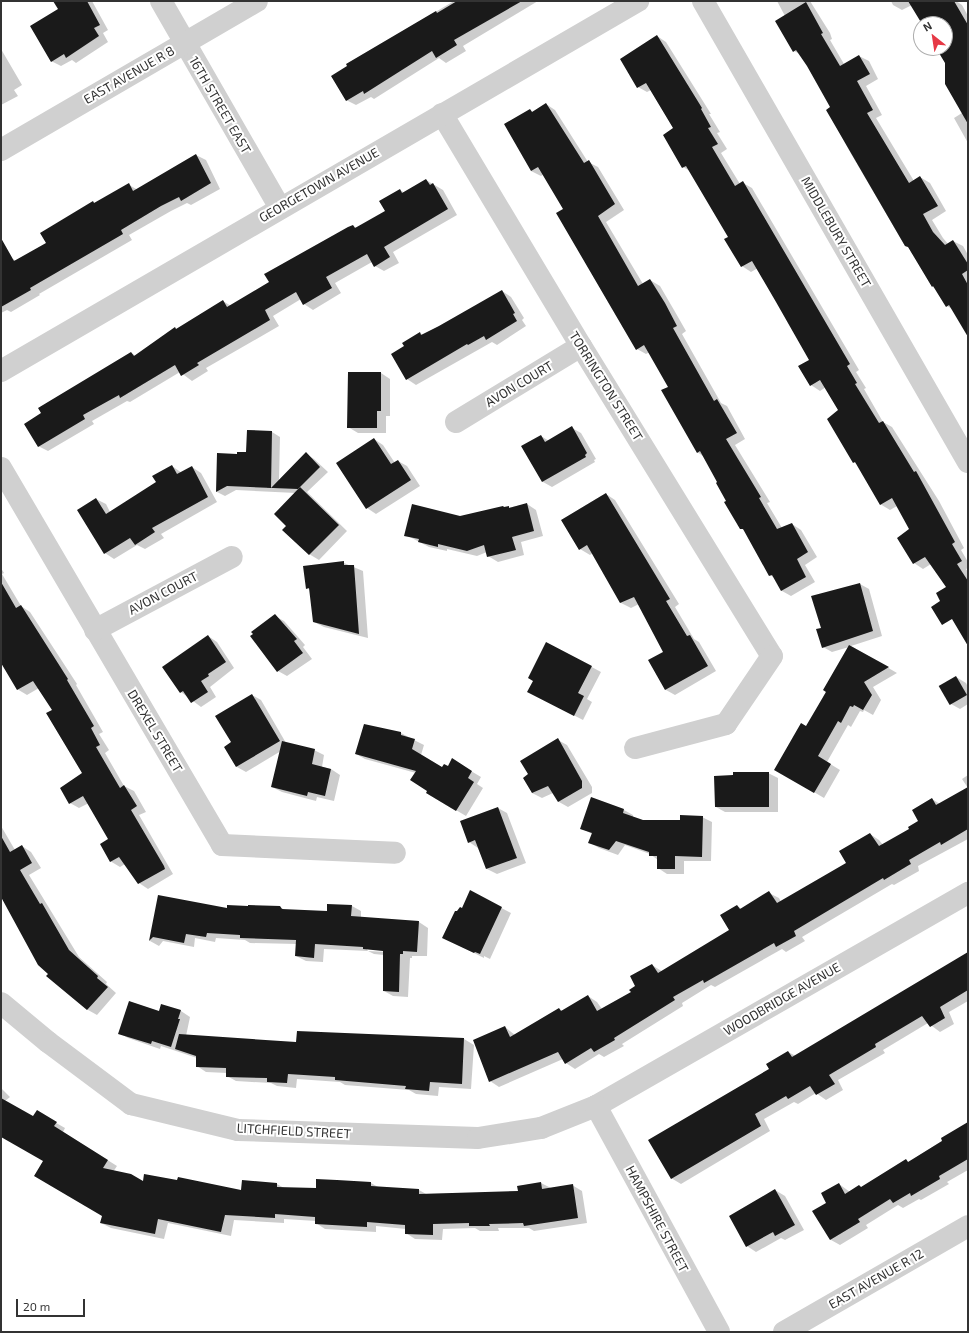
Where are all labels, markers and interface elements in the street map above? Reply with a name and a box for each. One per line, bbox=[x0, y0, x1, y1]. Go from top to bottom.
north arrow bbox=[913, 16, 953, 56]
text: N bbox=[921, 18, 934, 34]
street label: EAST AVENUE R 8 bbox=[81, 43, 177, 107]
street label: 16TH STREET EAST bbox=[186, 54, 254, 156]
street label: GEORGETOWN AVENUE bbox=[256, 144, 382, 226]
street label: MIDDLEBURY STREET bbox=[798, 174, 874, 290]
street label: TORRINGTON STREET bbox=[566, 328, 646, 444]
street label: AVON COURT bbox=[482, 358, 556, 410]
street label: AVON COURT bbox=[126, 568, 200, 618]
street label: DREXEL STREET bbox=[124, 687, 186, 775]
street label: WOODBRIDGE AVENUE bbox=[721, 959, 843, 1039]
street label: LITCHFIELD STREET bbox=[236, 1120, 352, 1142]
street label: HAMPSHIRE STREET bbox=[622, 1163, 692, 1275]
street label: EAST AVENUE R 12 bbox=[826, 1245, 926, 1313]
scale bar bbox=[18, 1291, 87, 1317]
text: 20 m bbox=[23, 1299, 50, 1313]

